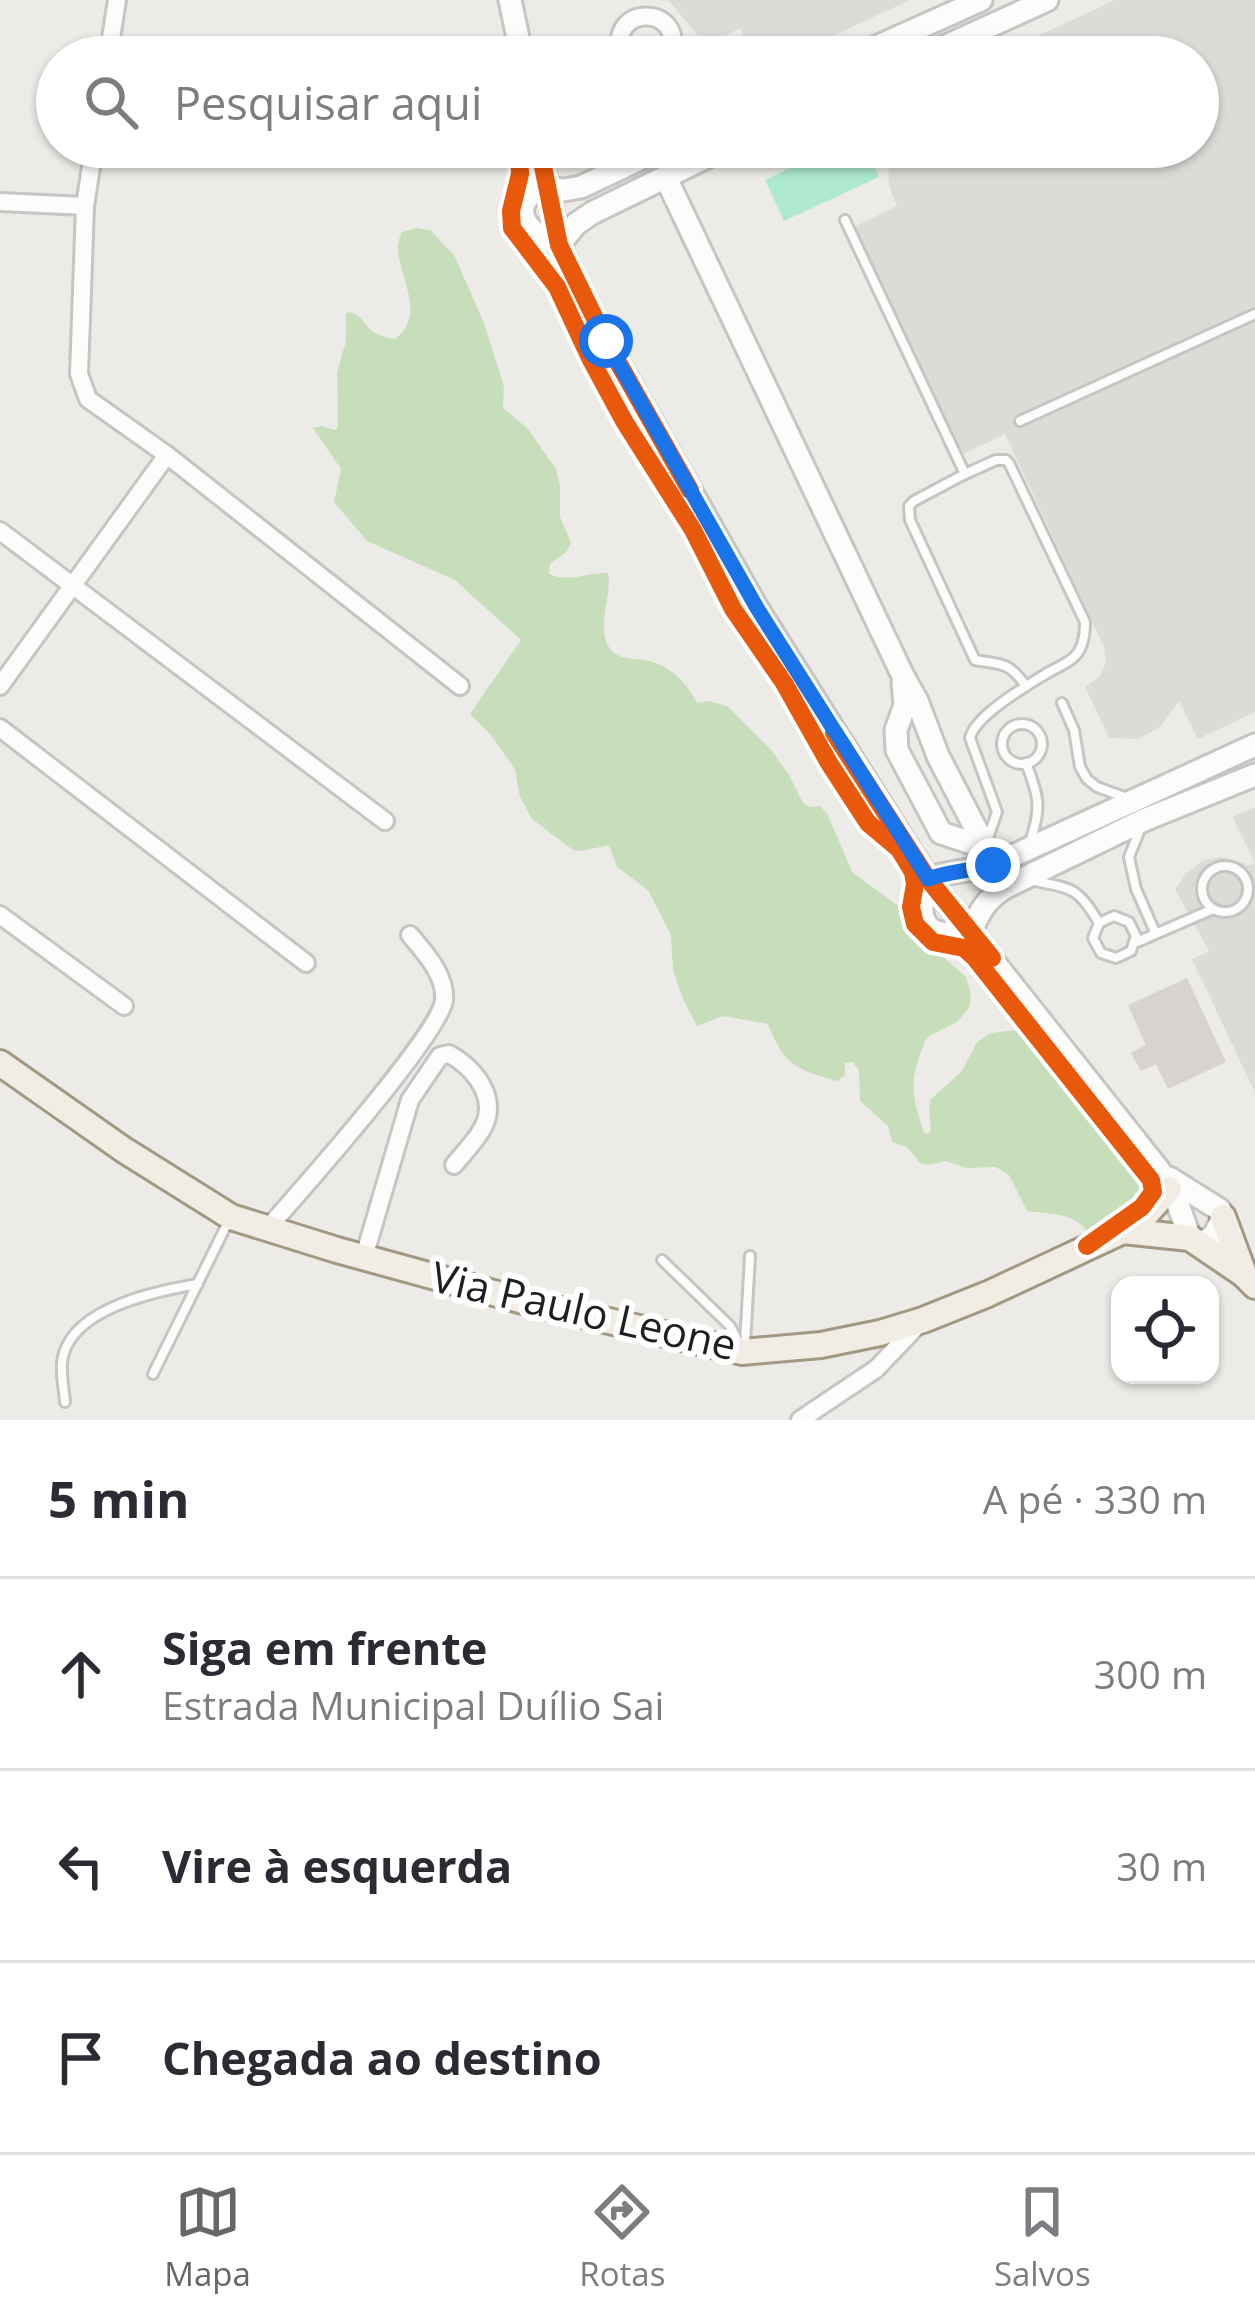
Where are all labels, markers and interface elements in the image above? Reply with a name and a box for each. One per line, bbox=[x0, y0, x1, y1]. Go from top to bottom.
search box bbox=[36, 36, 1219, 168]
icon: search bbox=[78, 69, 144, 135]
text: Pesquisar aqui bbox=[174, 72, 482, 133]
route start bbox=[579, 314, 633, 368]
route end bbox=[966, 838, 1020, 892]
street label: Via Paulo Leone bbox=[426, 1247, 742, 1372]
map controls bbox=[1111, 1276, 1219, 1384]
button: locate bbox=[1111, 1276, 1219, 1384]
text: 5 min bbox=[48, 1463, 190, 1533]
text: A pé · 330 m bbox=[983, 1472, 1207, 1525]
text: Siga em frente bbox=[162, 1617, 487, 1678]
icon: ahead bbox=[48, 1641, 114, 1707]
text: 300 m bbox=[1094, 1647, 1207, 1700]
text: Estrada Municipal Duílio Sai bbox=[162, 1678, 664, 1731]
icon: left bbox=[48, 1833, 114, 1899]
text: Vire à esquerda bbox=[162, 1835, 512, 1896]
text: 30 m bbox=[1116, 1839, 1207, 1892]
icon: arrive bbox=[48, 2025, 114, 2091]
text: Chegada ao destino bbox=[162, 2027, 602, 2088]
tab: Mapa bbox=[164, 2179, 251, 2296]
tab: Rotas bbox=[579, 2179, 665, 2296]
tab: Salvos bbox=[994, 2179, 1091, 2296]

